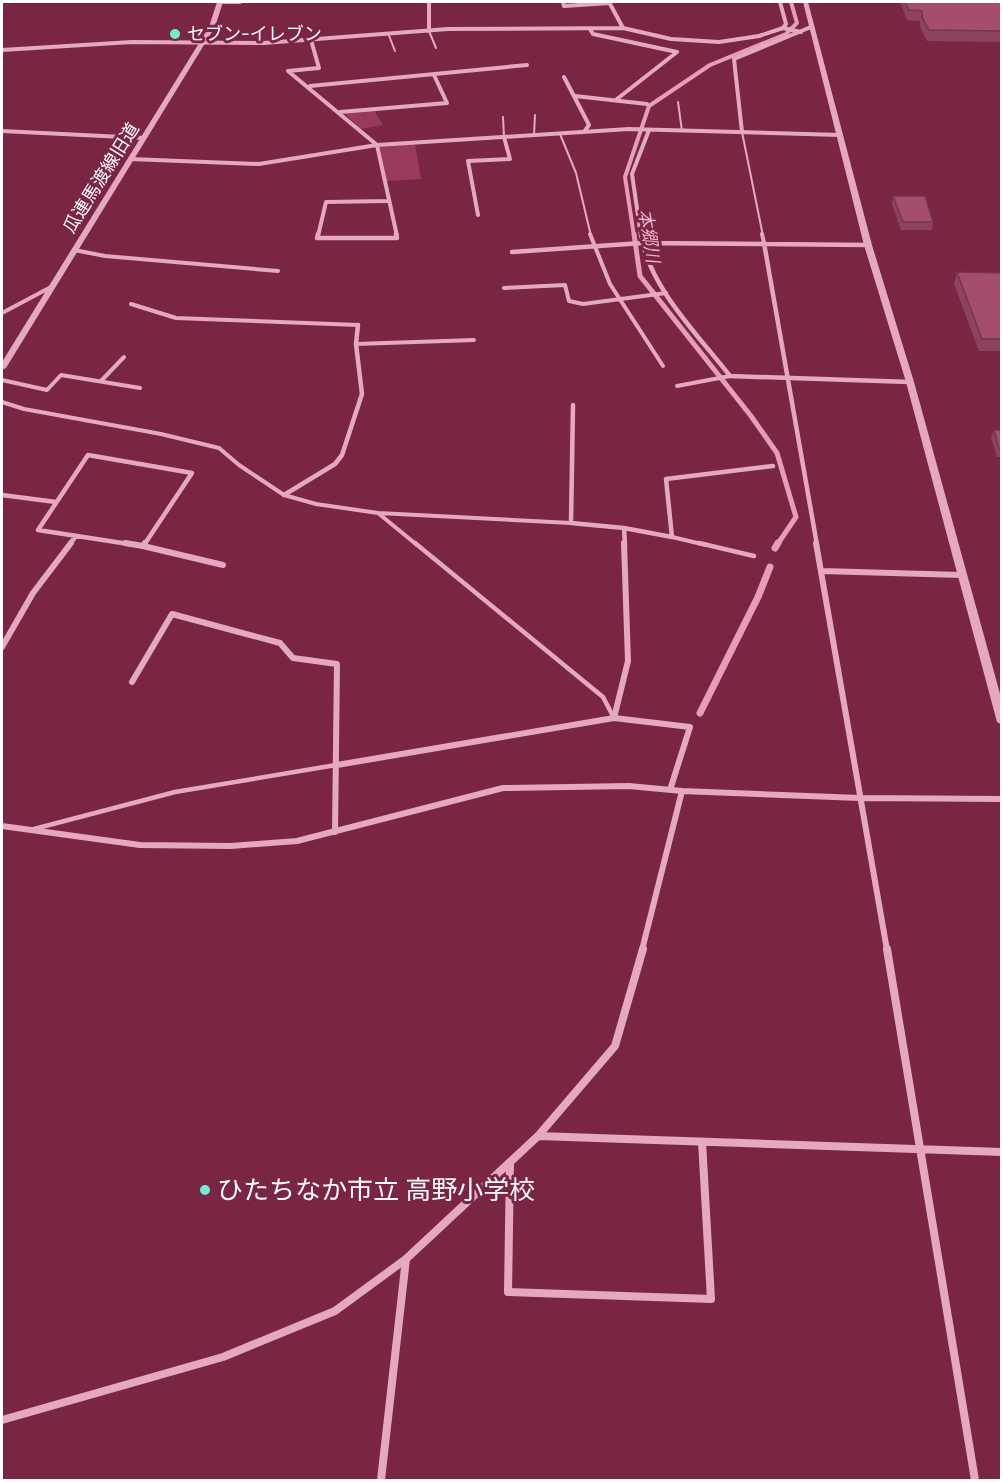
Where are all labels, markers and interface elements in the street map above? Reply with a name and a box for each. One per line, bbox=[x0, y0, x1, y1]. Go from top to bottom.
place label: セブン-イレブン bbox=[187, 23, 322, 45]
marker: セブン-イレブン bbox=[168, 27, 182, 41]
street label: 瓜連馬渡線旧道 bbox=[58, 119, 144, 237]
water label: 本郷川 bbox=[634, 208, 664, 266]
place label: ひたちなか市立 高野小学校 bbox=[217, 1175, 535, 1206]
marker: ひたちなか市立 高野小学校 bbox=[198, 1183, 212, 1197]

